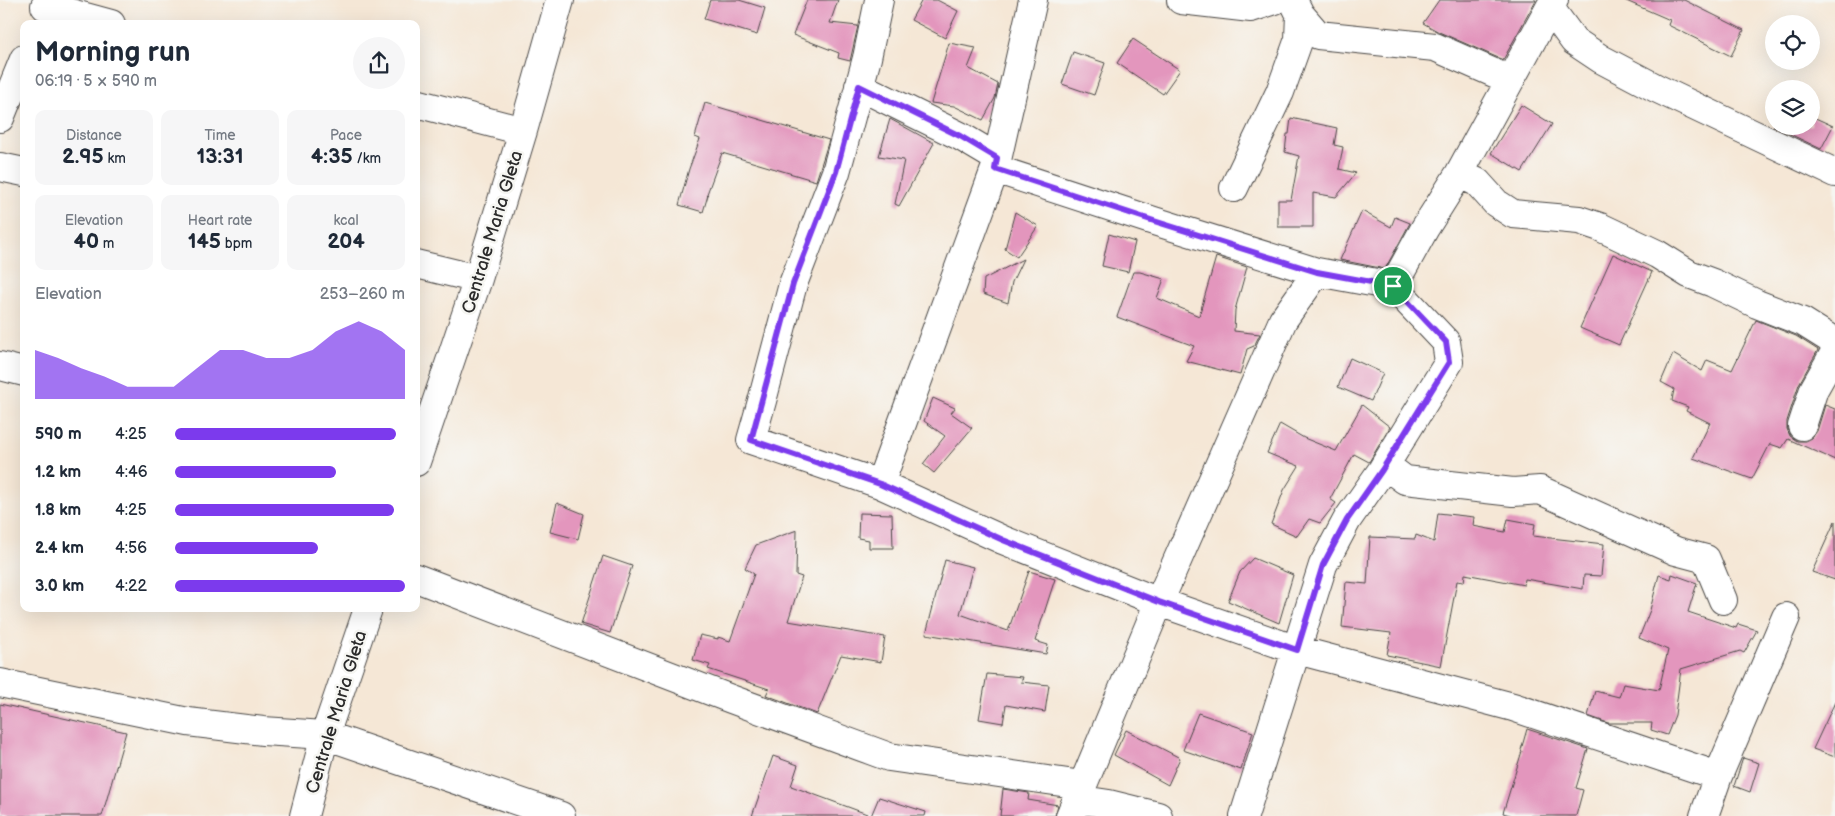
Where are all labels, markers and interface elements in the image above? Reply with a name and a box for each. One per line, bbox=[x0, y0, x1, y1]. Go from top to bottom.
map controls bbox=[1765, 15, 1820, 135]
button: locate bbox=[1765, 15, 1820, 70]
text: Morning run bbox=[35, 36, 190, 69]
button: share bbox=[353, 37, 405, 89]
text: 06:19 · 5 × 590 m bbox=[35, 72, 157, 91]
button: layers bbox=[1765, 80, 1820, 135]
text: Distance bbox=[66, 127, 122, 144]
text: Time bbox=[204, 127, 236, 144]
text: Pace bbox=[330, 127, 362, 144]
text: 2.95 bbox=[62, 144, 104, 169]
text: 13:31 bbox=[196, 144, 244, 169]
text: 4:35 bbox=[311, 144, 353, 169]
street label: Centrale Maria Gleta bbox=[458, 148, 527, 316]
text: km bbox=[104, 150, 126, 167]
text: /km bbox=[353, 150, 381, 167]
text: Elevation bbox=[65, 212, 123, 229]
text: Heart rate bbox=[188, 212, 252, 229]
text: kcal bbox=[333, 212, 359, 229]
text: 40 bbox=[74, 229, 99, 254]
text: 145 bbox=[188, 229, 221, 254]
text: 204 bbox=[327, 229, 365, 254]
text: m bbox=[99, 235, 114, 252]
text: bpm bbox=[221, 235, 252, 252]
pin bbox=[1372, 265, 1414, 307]
icon: arrive bbox=[1379, 272, 1407, 300]
text: Elevation bbox=[35, 285, 102, 304]
text: 253–260 m bbox=[320, 285, 405, 304]
text: 590 m bbox=[35, 425, 82, 444]
text: 4:25 bbox=[115, 425, 147, 444]
text: 1.2 km bbox=[35, 463, 81, 482]
text: 4:46 bbox=[115, 463, 148, 482]
text: 1.8 km bbox=[35, 501, 81, 520]
text: 4:25 bbox=[115, 501, 147, 520]
text: 2.4 km bbox=[35, 539, 84, 558]
text: 4:56 bbox=[115, 539, 147, 558]
text: 3.0 km bbox=[35, 577, 84, 596]
text: 4:22 bbox=[115, 577, 147, 596]
street label: Centrale Maria Gleta bbox=[302, 628, 371, 796]

